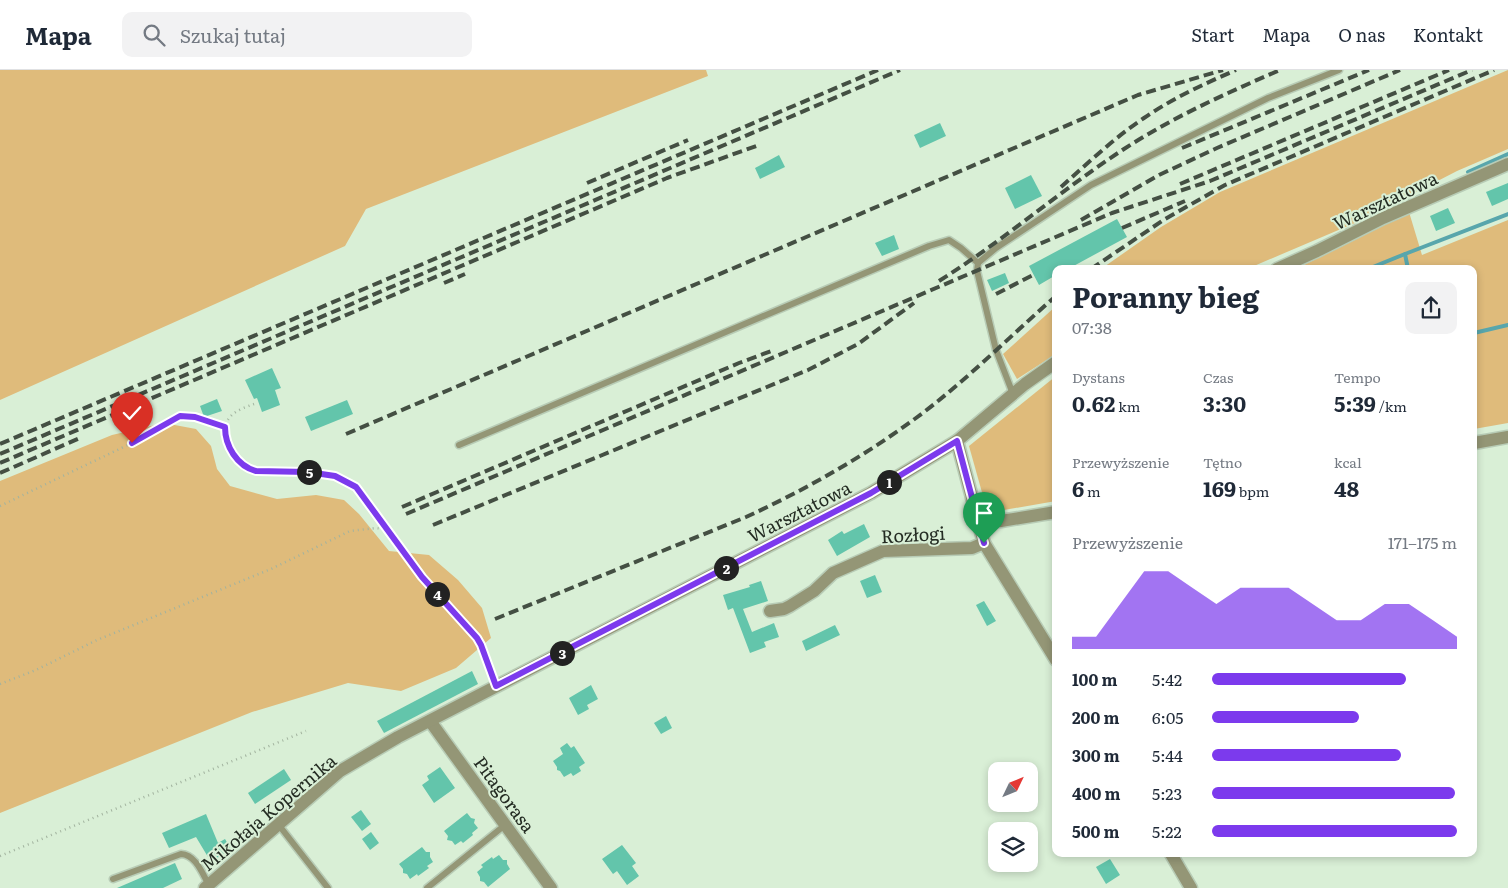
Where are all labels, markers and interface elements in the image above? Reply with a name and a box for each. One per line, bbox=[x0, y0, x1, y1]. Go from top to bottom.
search box bbox=[122, 12, 472, 57]
text: Mapa bbox=[25, 17, 92, 52]
icon: search bbox=[140, 21, 168, 49]
text: Szukaj tutaj bbox=[180, 21, 286, 49]
text: Start bbox=[1191, 21, 1234, 48]
text: Mapa bbox=[1262, 21, 1310, 48]
text: O nas bbox=[1338, 21, 1385, 48]
text: Kontakt bbox=[1413, 21, 1483, 48]
street label: Warsztatowa bbox=[1328, 164, 1442, 236]
text: Poranny bieg bbox=[1072, 275, 1259, 317]
button: share bbox=[1405, 282, 1457, 334]
text: 07:38 bbox=[1072, 315, 1112, 339]
text: Dystans bbox=[1072, 367, 1125, 387]
text: Czas bbox=[1203, 367, 1233, 387]
text: Tempo bbox=[1334, 367, 1381, 387]
text: 0.62 bbox=[1072, 387, 1115, 418]
text: 3:30 bbox=[1203, 387, 1246, 418]
text: 5:39 bbox=[1334, 387, 1376, 418]
pin bbox=[111, 392, 153, 443]
text: km bbox=[1115, 396, 1140, 416]
text: /km bbox=[1376, 396, 1407, 416]
icon: check bbox=[118, 399, 146, 427]
text: Przewyższenie bbox=[1072, 452, 1169, 472]
text: Tętno bbox=[1203, 452, 1242, 472]
text: kcal bbox=[1334, 452, 1362, 472]
pin: 5 bbox=[296, 460, 322, 484]
text: 5 bbox=[306, 462, 313, 482]
pin: 1 bbox=[876, 470, 902, 494]
text: 1 bbox=[887, 472, 892, 492]
text: 6 bbox=[1072, 472, 1084, 503]
text: 169 bbox=[1203, 472, 1236, 503]
text: 48 bbox=[1334, 472, 1359, 503]
street label: Warsztatowa bbox=[743, 473, 856, 549]
text: m bbox=[1084, 481, 1101, 501]
text: bpm bbox=[1236, 481, 1269, 501]
pin bbox=[963, 492, 1005, 543]
icon: arrive bbox=[970, 499, 998, 527]
street label: Rozłogi bbox=[880, 519, 946, 549]
text: Przewyższenie bbox=[1072, 530, 1183, 554]
text: 171–175 m bbox=[1388, 530, 1457, 554]
pin: 2 bbox=[714, 556, 738, 580]
text: 2 bbox=[723, 558, 730, 578]
pin: 4 bbox=[424, 582, 450, 606]
text: 4 bbox=[433, 584, 442, 604]
pin: 3 bbox=[550, 640, 574, 666]
text: 3 bbox=[559, 643, 566, 663]
text: 100 m bbox=[1072, 667, 1118, 691]
text: 5:42 bbox=[1152, 667, 1182, 691]
text: 200 m bbox=[1072, 705, 1119, 729]
text: 6:05 bbox=[1152, 705, 1183, 729]
text: 300 m bbox=[1072, 743, 1120, 767]
text: 5:44 bbox=[1152, 743, 1183, 767]
street label: Mikołaja Kopernika bbox=[194, 747, 342, 877]
street label: Pitagorasa bbox=[468, 750, 542, 838]
north arrow bbox=[988, 762, 1038, 812]
map controls bbox=[988, 762, 1038, 872]
text: 400 m bbox=[1072, 781, 1121, 805]
text: 5:23 bbox=[1152, 781, 1182, 805]
text: 500 m bbox=[1072, 819, 1120, 843]
text: 5:22 bbox=[1152, 819, 1182, 843]
button: layers bbox=[988, 822, 1038, 872]

